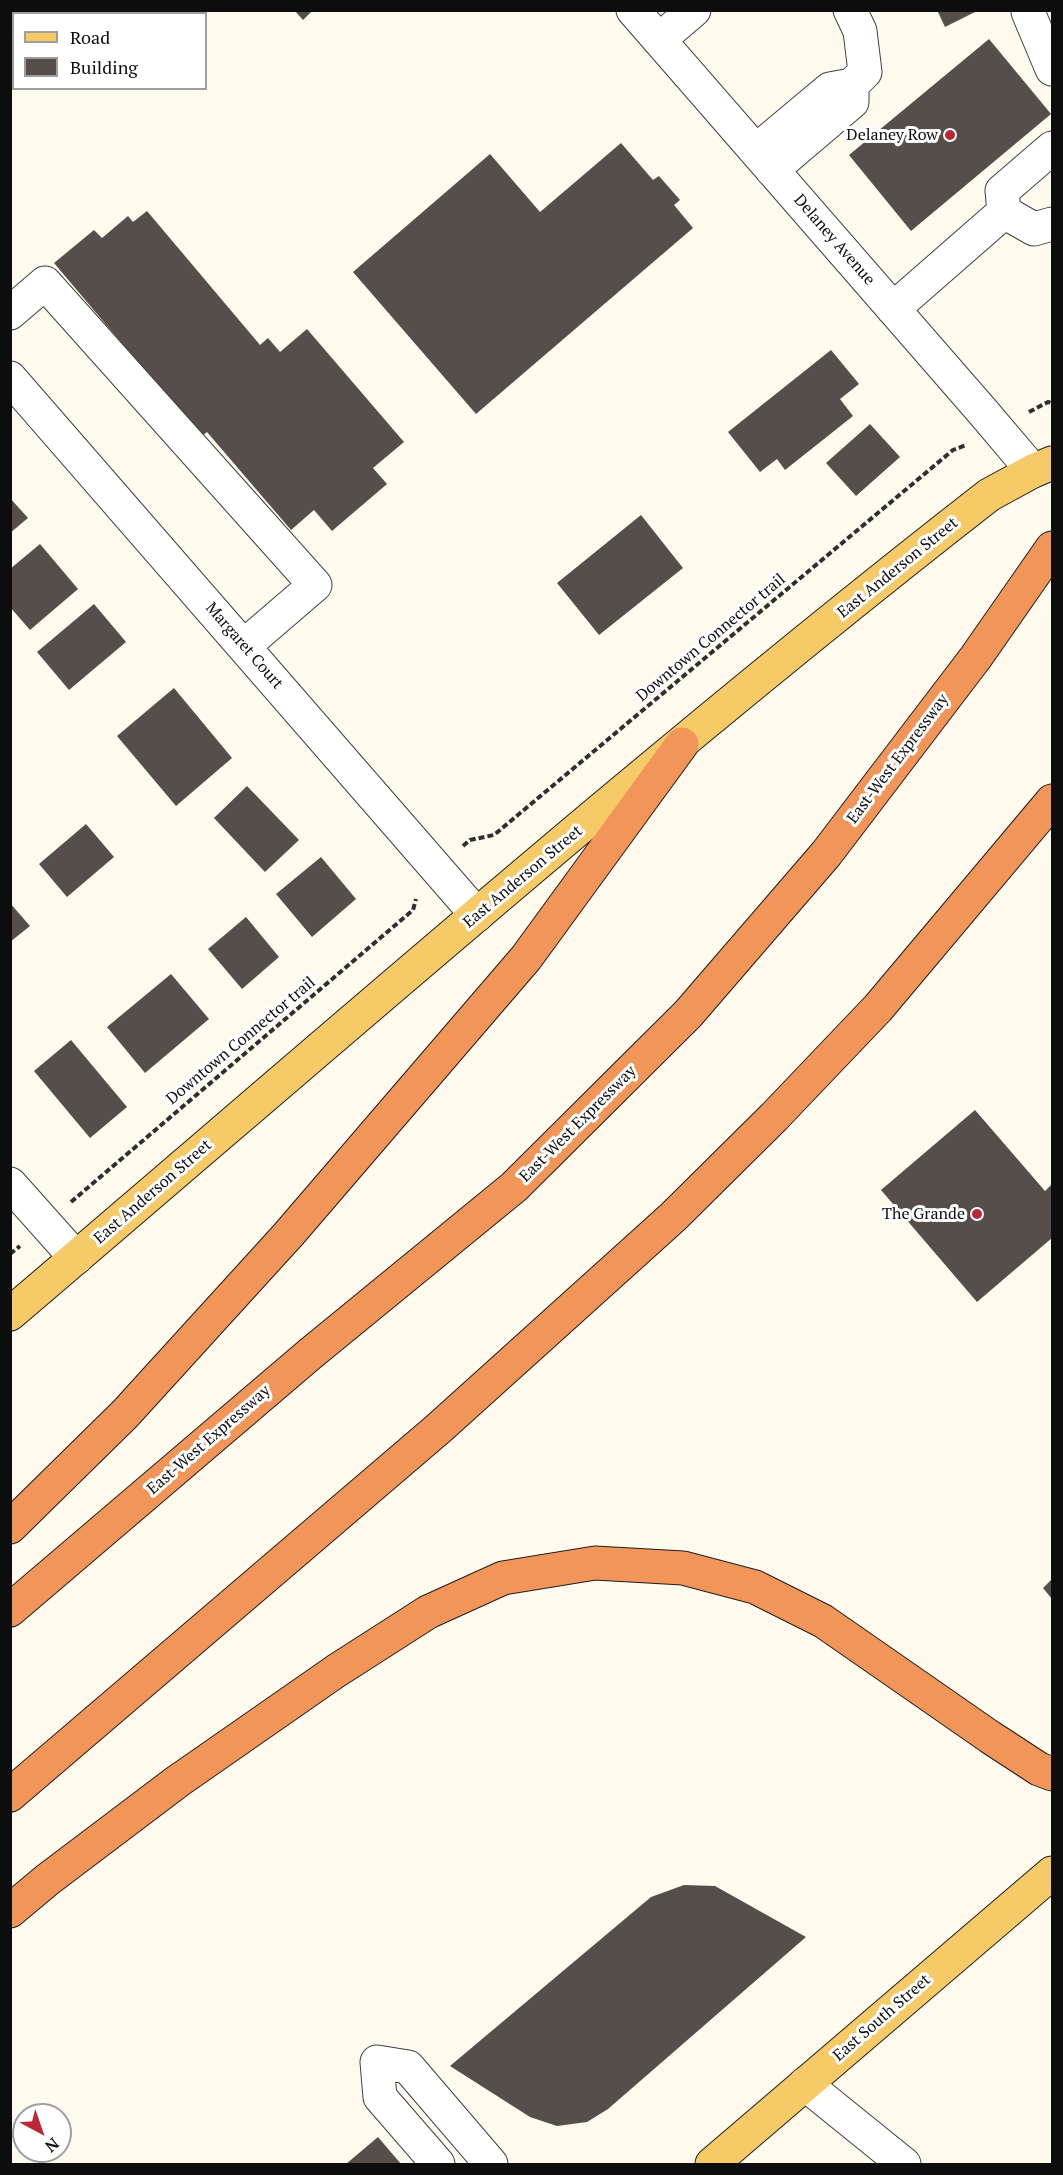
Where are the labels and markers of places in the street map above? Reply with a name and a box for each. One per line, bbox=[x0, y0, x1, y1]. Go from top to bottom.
place label: Delaney Row bbox=[846, 125, 938, 145]
marker: Delaney Row bbox=[943, 128, 957, 142]
place label: The Grande bbox=[882, 1204, 965, 1224]
marker: The Grande bbox=[970, 1207, 984, 1221]

